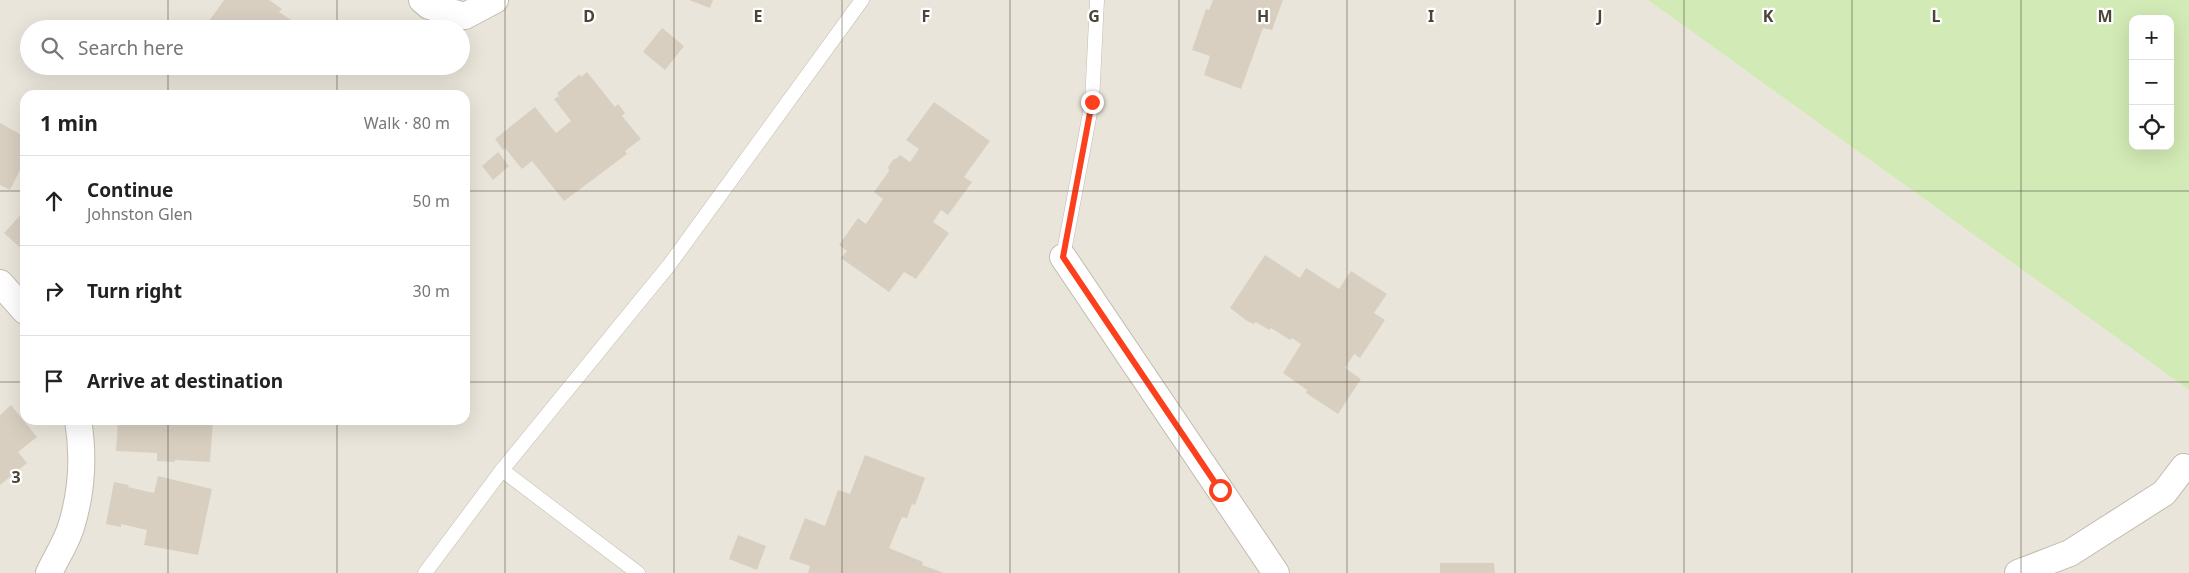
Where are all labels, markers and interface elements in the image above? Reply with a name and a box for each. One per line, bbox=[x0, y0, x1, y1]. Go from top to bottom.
text: D bbox=[583, 5, 595, 27]
text: E bbox=[754, 5, 763, 27]
text: F bbox=[922, 5, 930, 27]
text: G bbox=[1088, 5, 1100, 27]
text: H bbox=[1257, 5, 1269, 27]
text: I bbox=[1428, 5, 1434, 27]
text: J bbox=[1595, 5, 1603, 27]
text: K bbox=[1763, 5, 1774, 27]
text: L bbox=[1932, 5, 1941, 27]
text: M bbox=[2097, 5, 2113, 27]
map controls bbox=[2129, 15, 2174, 150]
button: + bbox=[2129, 15, 2174, 60]
search box bbox=[20, 20, 470, 75]
icon: search bbox=[38, 34, 66, 62]
text: Search here bbox=[78, 35, 184, 61]
button: − bbox=[2129, 60, 2174, 105]
route end bbox=[1081, 91, 1104, 114]
button: locate bbox=[2129, 105, 2174, 150]
text: 1 min bbox=[40, 109, 98, 137]
text: Walk · 80 m bbox=[364, 112, 450, 134]
text: Continue bbox=[87, 177, 173, 203]
icon: ahead bbox=[40, 187, 68, 215]
text: 50 m bbox=[413, 190, 450, 212]
text: Johnston Glen bbox=[87, 203, 193, 225]
icon: right bbox=[40, 277, 68, 305]
text: Turn right bbox=[87, 278, 182, 304]
text: 30 m bbox=[413, 280, 450, 302]
icon: arrive bbox=[40, 367, 68, 395]
text: Arrive at destination bbox=[87, 368, 283, 394]
text: 3 bbox=[11, 466, 21, 488]
route start bbox=[1209, 479, 1232, 502]

